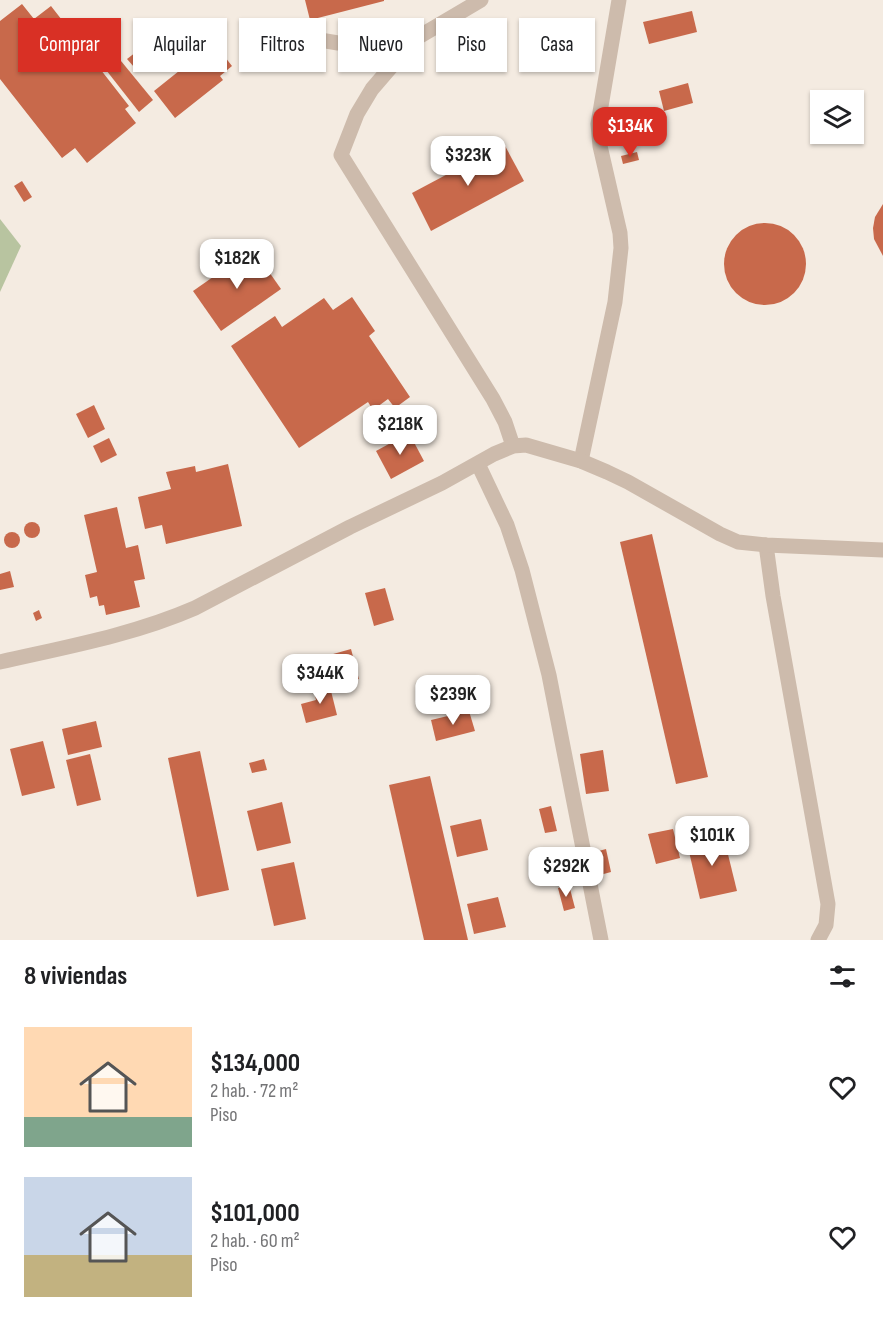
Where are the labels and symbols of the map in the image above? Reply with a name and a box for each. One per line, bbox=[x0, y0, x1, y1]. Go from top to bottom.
pin: $134K bbox=[588, 107, 672, 158]
pin: $323K bbox=[426, 136, 510, 187]
pin: $182K bbox=[195, 239, 279, 290]
pin: $218K bbox=[358, 405, 442, 456]
pin: $344K bbox=[278, 654, 362, 705]
pin: $239K bbox=[411, 675, 495, 726]
pin: $101K bbox=[670, 816, 754, 867]
pin: $292K bbox=[524, 847, 608, 898]

